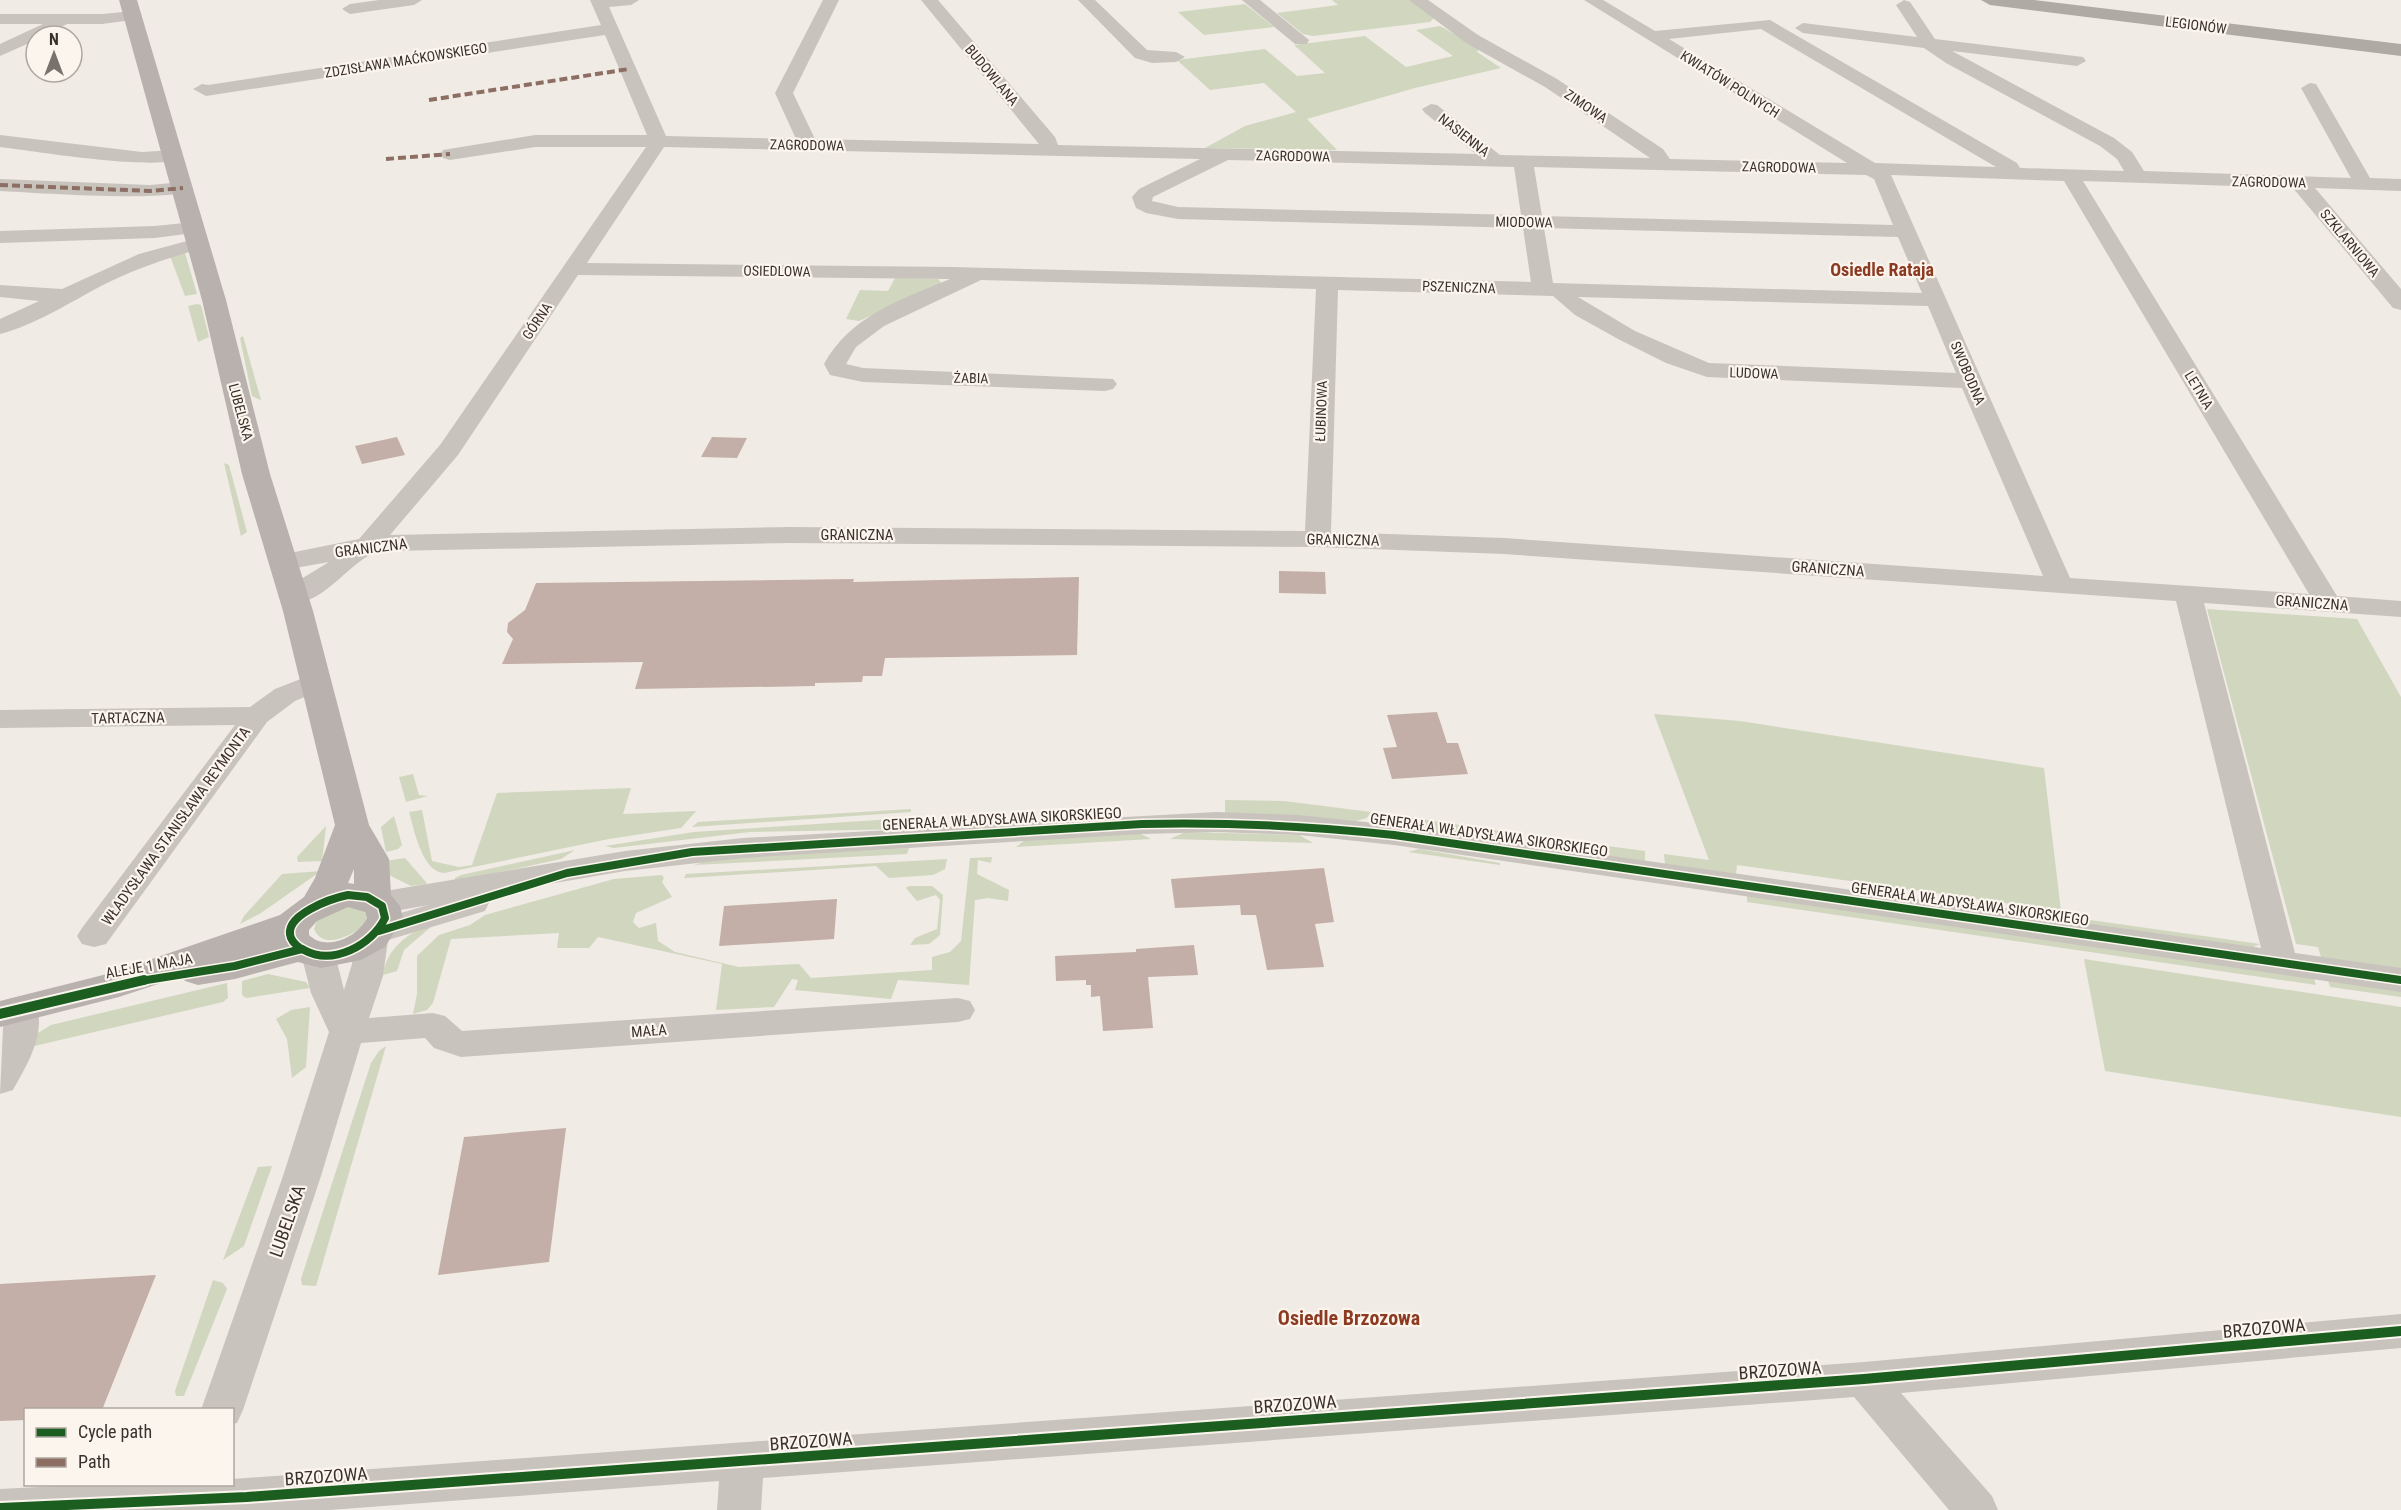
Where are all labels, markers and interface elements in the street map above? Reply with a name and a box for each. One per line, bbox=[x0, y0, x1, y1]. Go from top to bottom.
street label: LEGIONÓW bbox=[2164, 12, 2228, 37]
north arrow bbox=[24, 24, 84, 84]
text: N bbox=[49, 30, 59, 49]
street label: ZDZISŁAWA MAĆKOWSKIEGO bbox=[323, 38, 488, 81]
street label: BUDOWLANA bbox=[962, 41, 1022, 109]
street label: KWIATÓW POLNYCH bbox=[1678, 46, 1783, 121]
street label: ZIMOWA bbox=[1562, 86, 1610, 126]
street label: NASIENNA bbox=[1435, 110, 1493, 160]
street label: ZAGRODOWA bbox=[770, 136, 844, 154]
street label: ZAGRODOWA bbox=[1256, 147, 1330, 165]
street label: ZAGRODOWA bbox=[1742, 158, 1816, 176]
street label: ZAGRODOWA bbox=[2232, 173, 2306, 191]
street label: SZKLARNIOWA bbox=[2317, 206, 2383, 280]
street label: MIODOWA bbox=[1495, 214, 1553, 230]
district label: Osiedle Rataja bbox=[1830, 259, 1934, 280]
street label: OSIEDLOWA bbox=[743, 262, 811, 280]
street label: PSZENICZNA bbox=[1422, 278, 1496, 296]
street label: GÓRNA bbox=[518, 299, 555, 342]
street label: SWOBODNA bbox=[1947, 339, 1989, 407]
street label: LUDOWA bbox=[1729, 364, 1779, 382]
street label: LETNIA bbox=[2181, 368, 2217, 412]
street label: ŻABIA bbox=[953, 370, 989, 386]
street label: ŁUBINOWA bbox=[1312, 380, 1330, 442]
street label: LUBELSKA bbox=[226, 382, 256, 442]
street label: GRANICZNA bbox=[821, 526, 894, 544]
street label: GRANICZNA bbox=[1306, 530, 1380, 550]
street label: GRANICZNA bbox=[334, 535, 409, 561]
street label: GRANICZNA bbox=[1791, 557, 1865, 581]
street label: GRANICZNA bbox=[2275, 591, 2349, 615]
street label: TARTACZNA bbox=[91, 708, 165, 728]
street label: WŁADYSŁAWA STANISŁAWA REYMONTA bbox=[98, 723, 254, 929]
street label: GENERAŁA WŁADYSŁAWA SIKORSKIEGO bbox=[882, 804, 1122, 834]
street label: GENERAŁA WŁADYSŁAWA SIKORSKIEGO bbox=[1369, 809, 1609, 861]
street label: GENERAŁA WŁADYSŁAWA SIKORSKIEGO bbox=[1850, 878, 2090, 930]
street label: ALEJE 1 MAJA bbox=[104, 949, 194, 983]
street label: MAŁA bbox=[630, 1021, 668, 1041]
street label: LUBELSKA bbox=[265, 1182, 309, 1260]
district label: Osiedle Brzozowa bbox=[1278, 1306, 1420, 1330]
street label: BRZOZOWA bbox=[2222, 1314, 2307, 1342]
street label: BRZOZOWA bbox=[1738, 1357, 1823, 1383]
street label: BRZOZOWA bbox=[1253, 1391, 1338, 1417]
legend bbox=[24, 1408, 234, 1486]
text: Cycle path bbox=[78, 1421, 152, 1442]
street label: BRZOZOWA bbox=[769, 1428, 854, 1454]
text: Path bbox=[78, 1451, 111, 1472]
street label: BRZOZOWA bbox=[284, 1463, 369, 1489]

